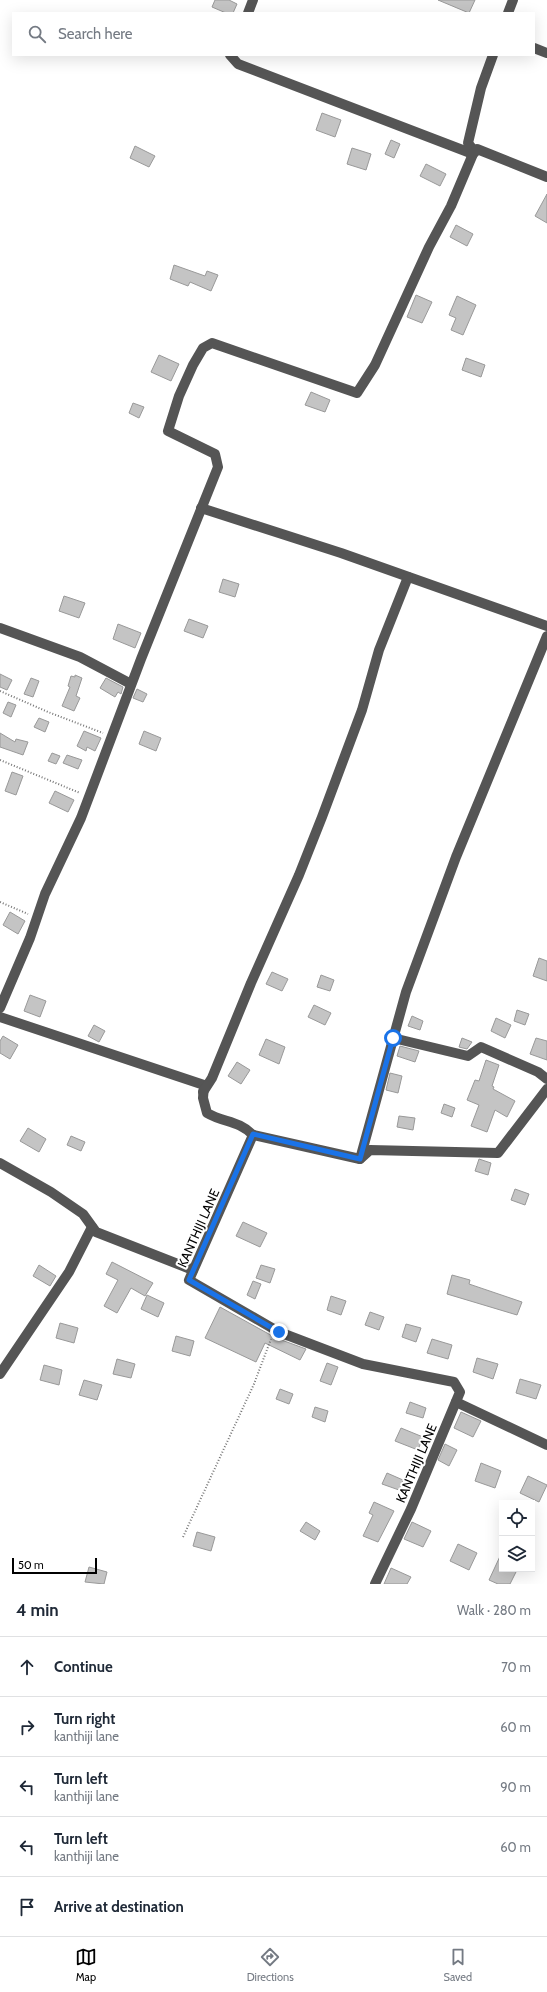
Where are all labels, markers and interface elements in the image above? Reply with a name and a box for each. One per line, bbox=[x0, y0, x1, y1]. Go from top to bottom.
search box bbox=[12, 12, 535, 56]
icon: search bbox=[26, 23, 48, 45]
text: Search here bbox=[58, 25, 133, 43]
route start bbox=[384, 1029, 402, 1047]
street label: KANTHIJI LANE bbox=[174, 1186, 222, 1270]
route end bbox=[270, 1323, 288, 1341]
street label: KANTHIJI LANE bbox=[392, 1421, 440, 1505]
map controls bbox=[499, 1500, 535, 1572]
button: locate bbox=[499, 1500, 535, 1536]
button: layers bbox=[499, 1536, 535, 1572]
scale bar bbox=[12, 1556, 97, 1575]
text: 50 m bbox=[18, 1558, 44, 1572]
text: 4 min bbox=[16, 1600, 59, 1620]
text: Walk · 280 m bbox=[457, 1602, 531, 1618]
icon: ahead bbox=[16, 1656, 38, 1678]
text: Continue bbox=[54, 1658, 113, 1676]
text: 70 m bbox=[501, 1659, 531, 1675]
text: Turn right bbox=[54, 1710, 115, 1728]
icon: right bbox=[16, 1716, 38, 1738]
text: 60 m bbox=[500, 1719, 531, 1735]
text: kanthiji lane bbox=[54, 1728, 119, 1744]
text: Turn left bbox=[54, 1770, 108, 1788]
icon: left bbox=[16, 1776, 38, 1798]
text: 90 m bbox=[500, 1779, 531, 1795]
text: kanthiji lane bbox=[54, 1788, 119, 1804]
text: Turn left bbox=[54, 1830, 108, 1848]
icon: left bbox=[16, 1836, 38, 1858]
text: 60 m bbox=[500, 1839, 531, 1855]
text: kanthiji lane bbox=[54, 1848, 119, 1864]
icon: arrive bbox=[16, 1896, 38, 1918]
text: Arrive at destination bbox=[54, 1898, 184, 1916]
tab: Map bbox=[75, 1946, 97, 1984]
tab: Directions bbox=[247, 1946, 294, 1984]
tab: Saved bbox=[444, 1946, 472, 1984]

